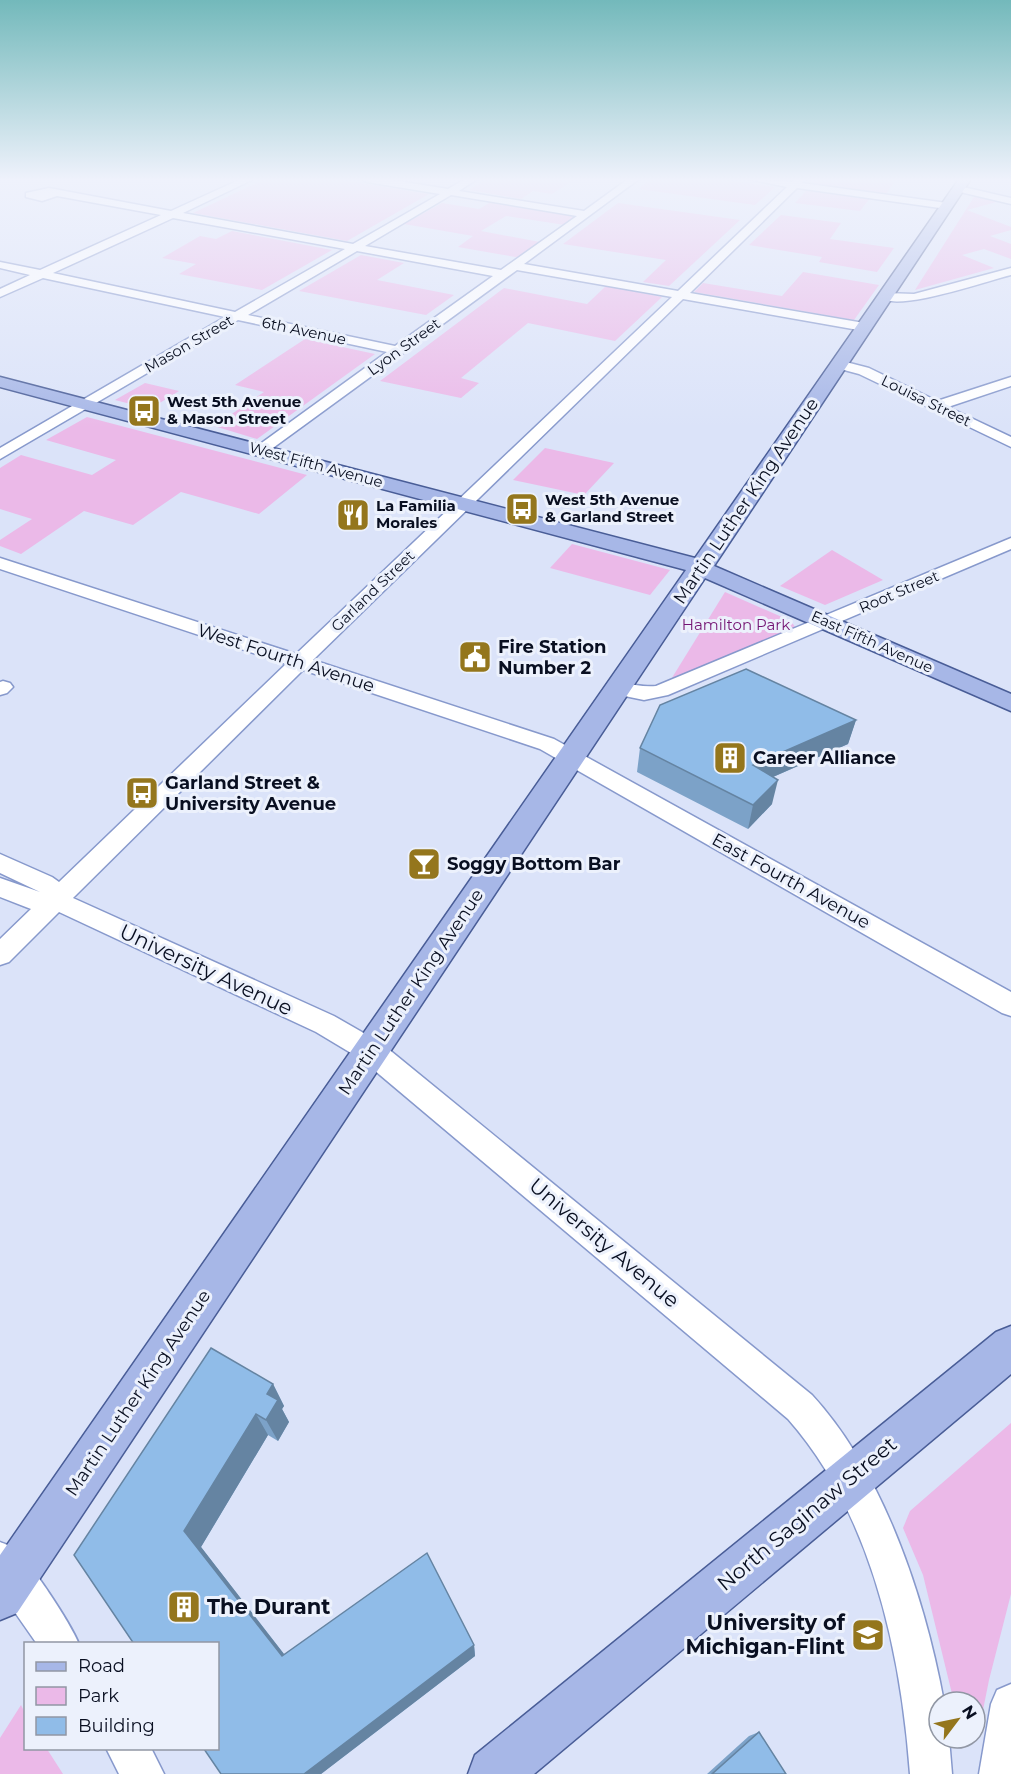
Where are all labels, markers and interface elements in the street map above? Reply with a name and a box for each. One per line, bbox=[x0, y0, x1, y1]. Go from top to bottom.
street label: Mason Street bbox=[141, 311, 237, 377]
street label: 6th Avenue bbox=[260, 312, 348, 349]
street label: Lyon Street bbox=[364, 314, 444, 379]
street label: Louisa Street bbox=[878, 371, 974, 431]
place label: West 5th Avenue & Mason Street bbox=[167, 392, 301, 428]
bus stop icon: West 5th Avenue & Mason Street bbox=[126, 393, 162, 429]
street label: Martin Luther King Avenue bbox=[669, 394, 823, 608]
street label: West Fifth Avenue bbox=[247, 438, 385, 492]
place label: West 5th Avenue & Garland Street bbox=[545, 490, 679, 526]
bus stop icon: West 5th Avenue & Garland Street bbox=[504, 491, 540, 527]
place label: La Familia Morales bbox=[376, 496, 456, 532]
restaurant icon: La Familia Morales bbox=[335, 497, 371, 533]
street label: Garland Street bbox=[327, 546, 418, 635]
street label: Root Street bbox=[856, 566, 942, 617]
street label: East Fifth Avenue bbox=[808, 606, 936, 677]
park label: Hamilton Park bbox=[682, 615, 790, 634]
street label: West Fourth Avenue bbox=[195, 619, 377, 697]
place label: Fire Station Number 2 bbox=[498, 636, 607, 679]
public building icon: Fire Station Number 2 bbox=[457, 639, 493, 675]
building icon: Career Alliance bbox=[712, 740, 748, 776]
place label: Career Alliance bbox=[753, 747, 896, 769]
place label: Garland Street & University Avenue bbox=[165, 772, 336, 815]
bus stop icon: Garland Street & University Avenue bbox=[124, 775, 160, 811]
street label: East Fourth Avenue bbox=[708, 828, 874, 934]
bar icon: Soggy Bottom Bar bbox=[406, 846, 442, 882]
place label: Soggy Bottom Bar bbox=[447, 853, 621, 875]
street label: Martin Luther King Avenue bbox=[334, 885, 488, 1099]
street label: University Avenue bbox=[116, 918, 297, 1021]
street label: University Avenue bbox=[524, 1173, 684, 1313]
street label: Martin Luther King Avenue bbox=[61, 1286, 215, 1500]
street label: North Saginaw Street bbox=[712, 1431, 901, 1596]
building icon: The Durant bbox=[166, 1589, 202, 1625]
place label: The Durant bbox=[207, 1594, 330, 1619]
place label: University of Michigan-Flint bbox=[685, 1610, 846, 1659]
school or university icon: University of Michigan-Flint bbox=[850, 1617, 886, 1653]
legend bbox=[24, 1642, 219, 1750]
text: Road bbox=[78, 1655, 125, 1677]
text: Park bbox=[78, 1685, 119, 1707]
north arrow bbox=[927, 1690, 987, 1750]
text: N bbox=[958, 1702, 981, 1723]
text: Building bbox=[78, 1715, 155, 1737]

